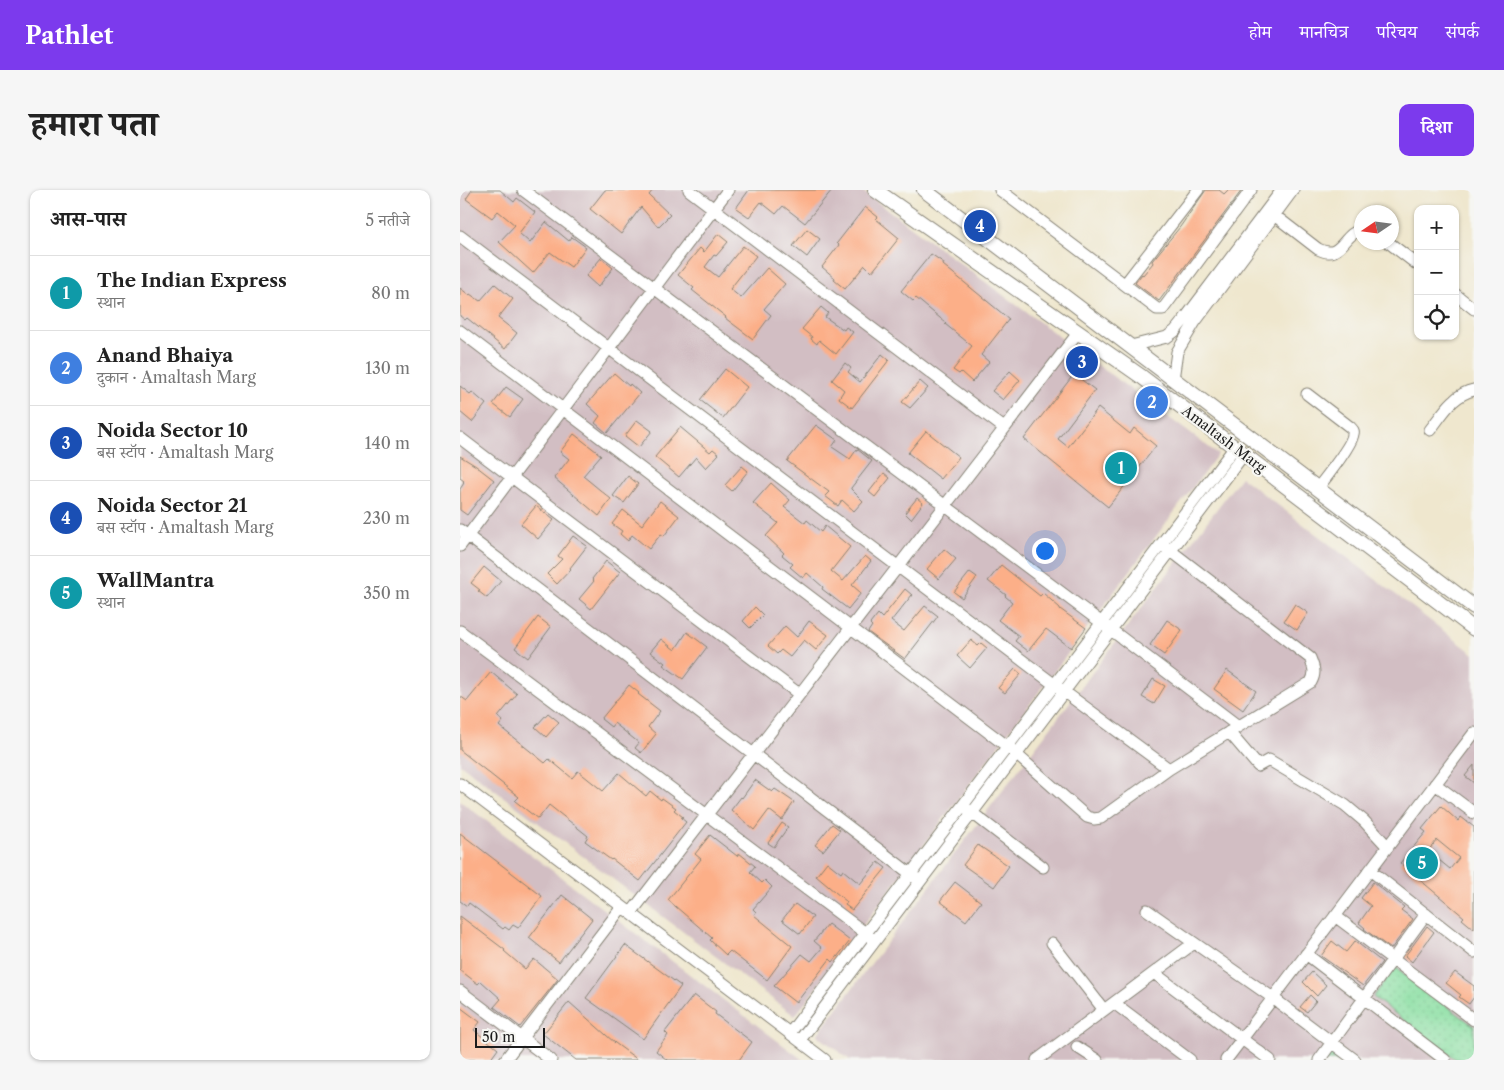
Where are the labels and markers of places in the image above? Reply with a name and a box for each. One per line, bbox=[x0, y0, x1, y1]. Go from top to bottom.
pin: 4 bbox=[964, 207, 996, 245]
pin: 3 bbox=[1066, 343, 1098, 381]
pin: 2 bbox=[1136, 383, 1168, 421]
pin: 1 bbox=[1105, 449, 1137, 487]
pin: 5 bbox=[1406, 844, 1438, 882]

